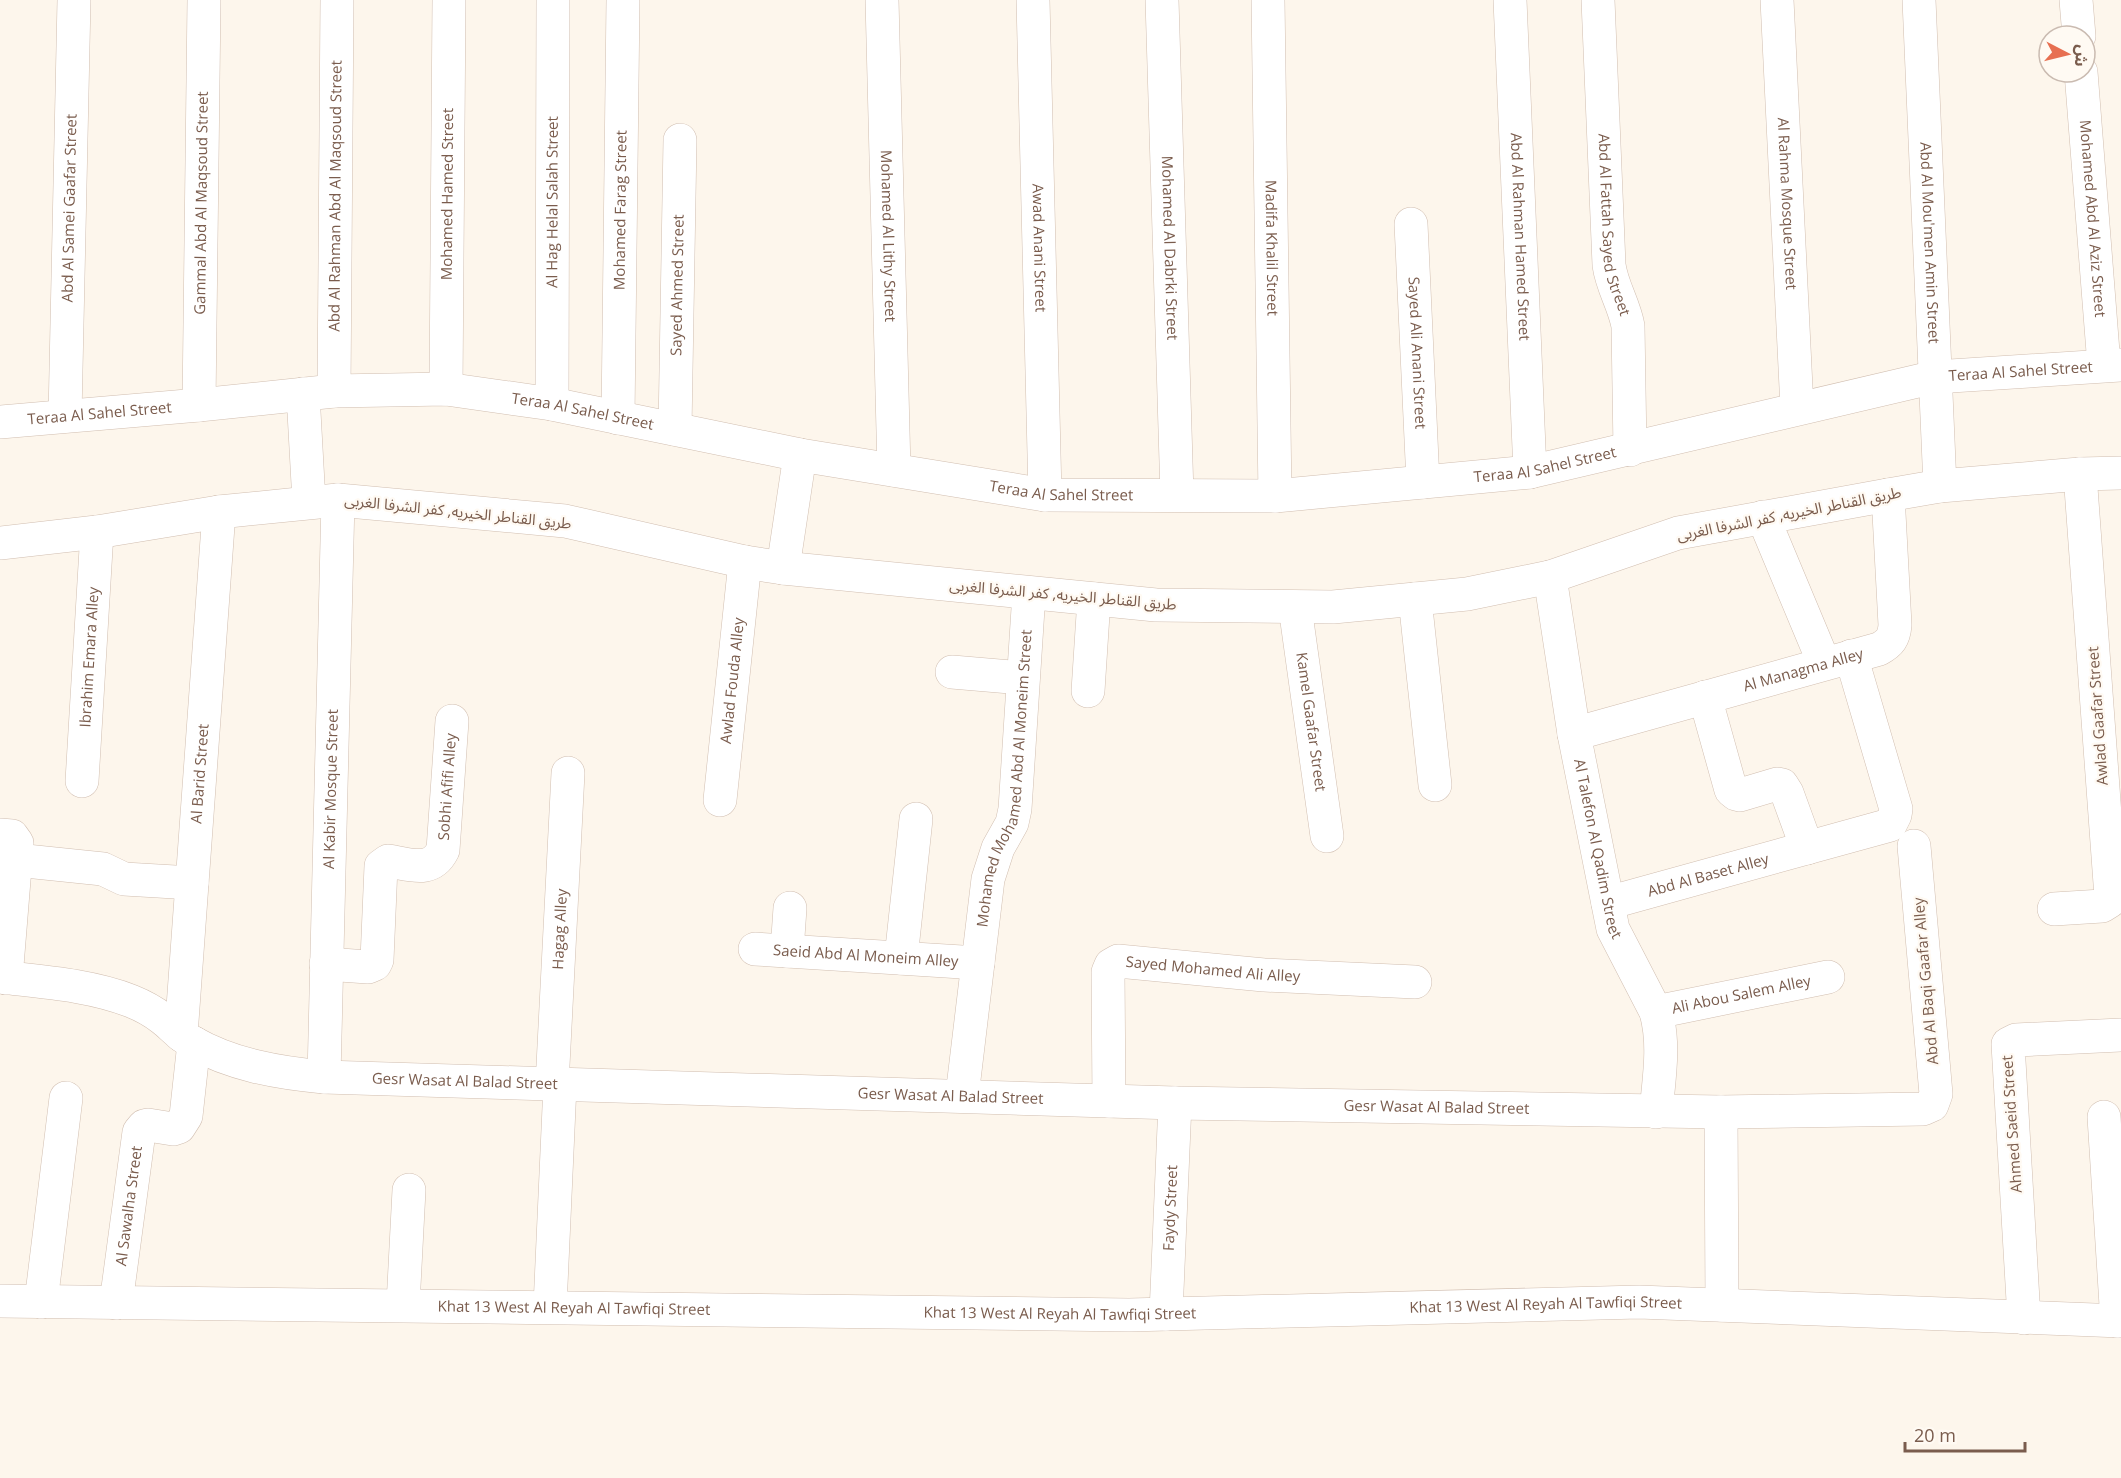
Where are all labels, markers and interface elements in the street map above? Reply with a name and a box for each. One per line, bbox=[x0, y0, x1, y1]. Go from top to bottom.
north arrow bbox=[2037, 24, 2097, 84]
text: ش bbox=[2070, 44, 2094, 68]
street label: Abd Al Rahman Abd Al Maqsoud Street bbox=[323, 60, 346, 332]
street label: Gammal Abd Al Maqsoud Street bbox=[189, 91, 212, 315]
street label: Mohamed Hamed Street bbox=[436, 108, 457, 280]
street label: Abd Al Samei Gaafar Street bbox=[56, 114, 81, 303]
street label: Al Hag Helal Salah Street bbox=[541, 116, 562, 288]
street label: Al Rahma Mosque Street bbox=[1774, 117, 1802, 290]
street label: Mohamed Abd Al Aziz Street bbox=[2076, 119, 2111, 318]
street label: Mohamed Farag Street bbox=[609, 130, 630, 290]
street label: Abd Al Rahman Hamed Street bbox=[1507, 132, 1535, 341]
street label: Abd Al Fattah Sayed Street bbox=[1595, 133, 1636, 318]
street label: Abd Al Mou'men Amin Street bbox=[1916, 142, 1945, 344]
street label: Mohamed Al Lithy Street bbox=[877, 150, 901, 322]
street label: Mohamed Al Dabrki Street bbox=[1158, 155, 1183, 341]
street label: Madifa Khalil Street bbox=[1262, 180, 1283, 316]
street label: Awad Anani Street bbox=[1028, 183, 1052, 312]
street label: Sayed Ahmed Street bbox=[665, 214, 688, 356]
street label: Sayed Ali Anani Street bbox=[1404, 276, 1432, 429]
street label: Teraa Al Sahel Street bbox=[1948, 356, 2093, 385]
street label: Teraa Al Sahel Street bbox=[510, 387, 656, 434]
street label: Teraa Al Sahel Street bbox=[27, 396, 172, 429]
street label: Teraa Al Sahel Street bbox=[1473, 441, 1618, 486]
street label: Teraa Al Sahel Street bbox=[988, 475, 1133, 504]
street label: طريق القناطر الخيريه, كفر الشرفا الغربى bbox=[1675, 481, 1903, 546]
street label: طريق القناطر الخيريه, كفر الشرفا الغربى bbox=[343, 489, 573, 534]
street label: طريق القناطر الخيريه, كفر الشرفا الغربى bbox=[948, 574, 1178, 615]
street label: Ibrahim Emara Alley bbox=[74, 586, 103, 728]
street label: Awlad Fouda Alley bbox=[715, 616, 748, 745]
street label: Mohamed Mohamed Abd Al Moneim Street bbox=[971, 629, 1036, 928]
street label: Al Managma Alley bbox=[1741, 643, 1866, 695]
street label: Awlad Gaafar Street bbox=[2082, 646, 2112, 786]
street label: Kamel Gaafar Street bbox=[1292, 651, 1332, 793]
street label: Al Kabir Mosque Street bbox=[318, 709, 342, 869]
street label: Al Barid Street bbox=[185, 723, 213, 824]
street label: Sobhi Afifi Alley bbox=[433, 732, 460, 841]
street label: Al Talefon Al Qadim Street bbox=[1570, 757, 1627, 942]
street label: Abd Al Baset Alley bbox=[1645, 848, 1771, 901]
street label: Hagag Alley bbox=[547, 888, 571, 970]
street label: Abd Al Baqi Gaafar Alley bbox=[1908, 896, 1942, 1066]
street label: Saeid Abd Al Moneim Alley bbox=[773, 939, 960, 971]
street label: Sayed Mohamed Ali Alley bbox=[1125, 951, 1301, 986]
street label: Ali Abou Salem Alley bbox=[1670, 970, 1813, 1018]
street label: Ahmed Saeid Street bbox=[1996, 1055, 2026, 1194]
street label: Gesr Wasat Al Balad Street bbox=[372, 1067, 558, 1093]
street label: Gesr Wasat Al Balad Street bbox=[857, 1082, 1044, 1108]
street label: Gesr Wasat Al Balad Street bbox=[1343, 1095, 1530, 1118]
street label: Al Sawalha Street bbox=[110, 1144, 146, 1267]
street label: Faydy Street bbox=[1158, 1165, 1181, 1252]
street label: Khat 13 West Al Reyah Al Tawfiqi Street bbox=[1409, 1291, 1683, 1317]
street label: Khat 13 West Al Reyah Al Tawfiqi Street bbox=[437, 1295, 710, 1319]
street label: Khat 13 West Al Reyah Al Tawfiqi Street bbox=[923, 1301, 1197, 1324]
scale bar bbox=[1905, 1415, 2025, 1453]
text: 20 m bbox=[1914, 1423, 1956, 1447]

